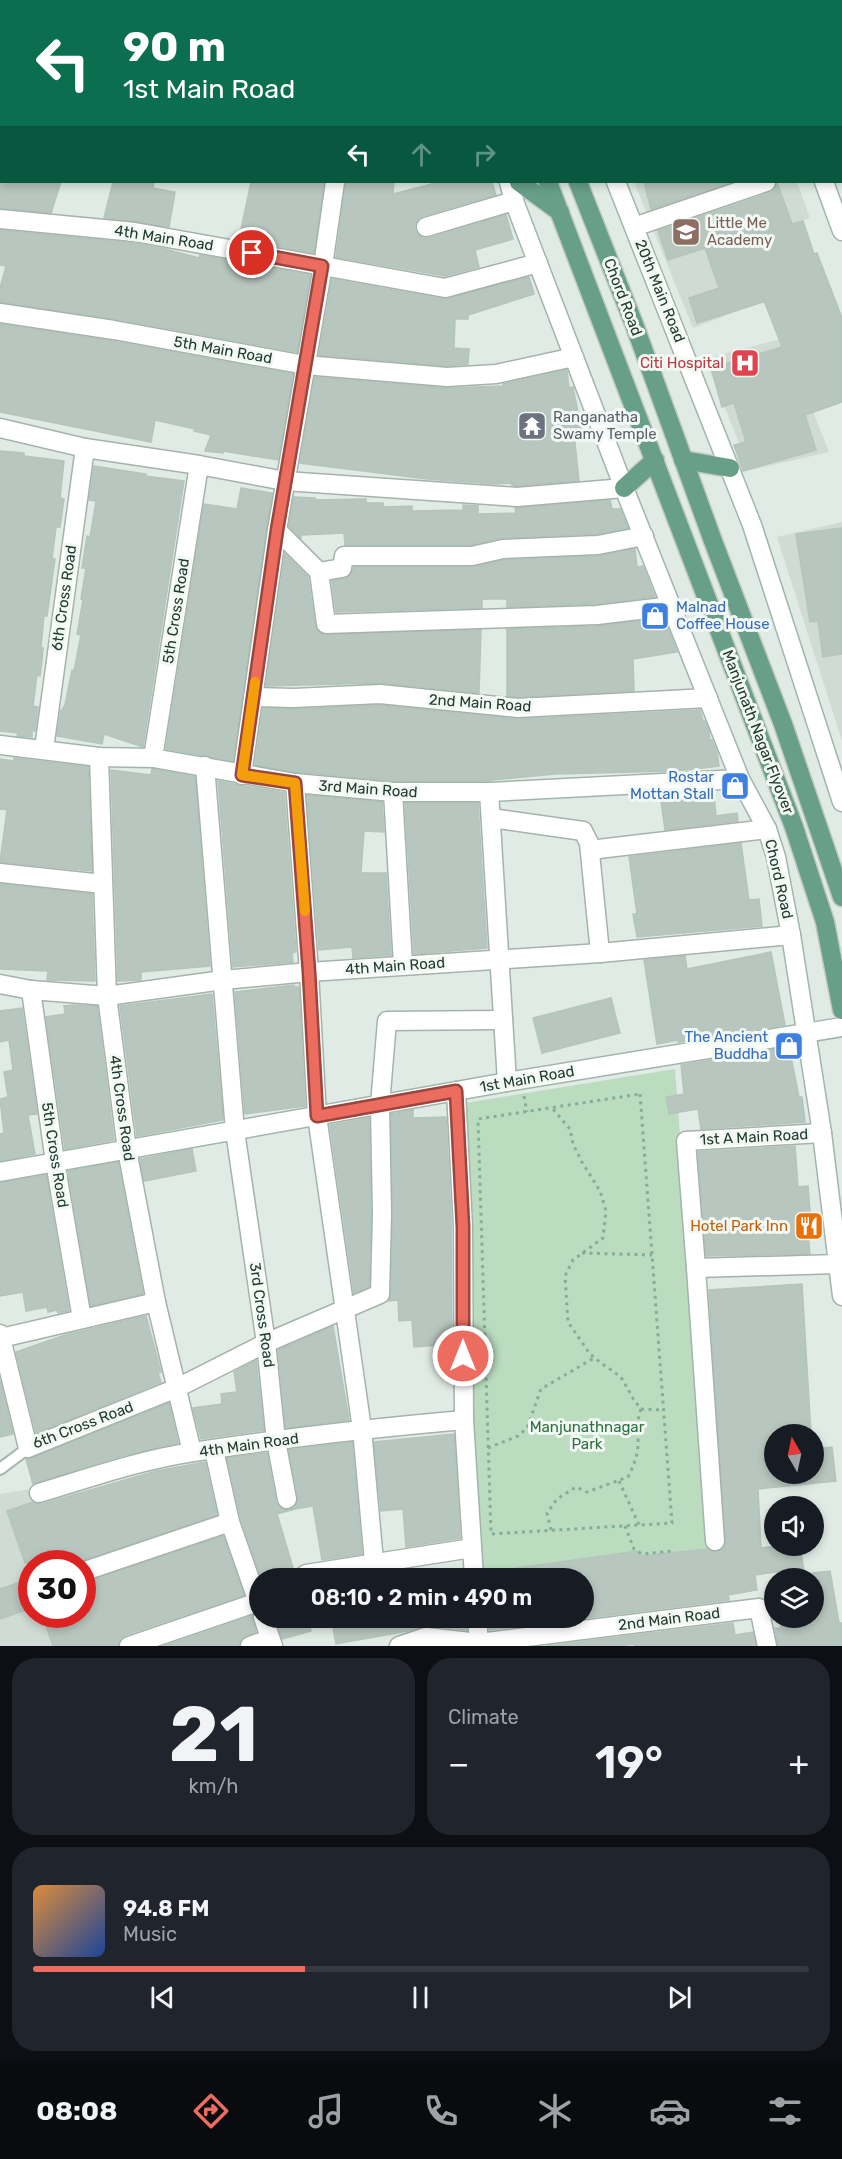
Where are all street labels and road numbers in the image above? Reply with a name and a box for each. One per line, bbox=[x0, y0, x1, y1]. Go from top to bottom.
street label: 4th Main Road bbox=[113, 221, 215, 255]
street label: 20th Main Road bbox=[631, 237, 689, 345]
street label: Chord Road bbox=[600, 256, 646, 338]
street label: 5th Main Road bbox=[172, 332, 274, 368]
street label: 6th Cross Road bbox=[48, 544, 80, 652]
street label: 5th Cross Road bbox=[159, 557, 193, 665]
street label: Manjunath Nagar Flyover bbox=[718, 648, 798, 817]
street label: 2nd Main Road bbox=[428, 690, 532, 716]
street label: 3rd Main Road bbox=[318, 777, 418, 801]
street label: Chord Road bbox=[761, 837, 797, 921]
street label: 4th Main Road bbox=[344, 954, 446, 978]
street label: 4th Cross Road bbox=[106, 1054, 138, 1162]
street label: 1st Main Road bbox=[478, 1062, 576, 1096]
street label: 5th Cross Road bbox=[38, 1101, 72, 1209]
street label: 1st A Main Road bbox=[699, 1125, 809, 1149]
street label: 3rd Cross Road bbox=[246, 1261, 278, 1369]
street label: 6th Cross Road bbox=[30, 1398, 136, 1452]
street label: 4th Main Road bbox=[198, 1429, 300, 1461]
street label: 2nd Main Road bbox=[617, 1604, 721, 1634]

